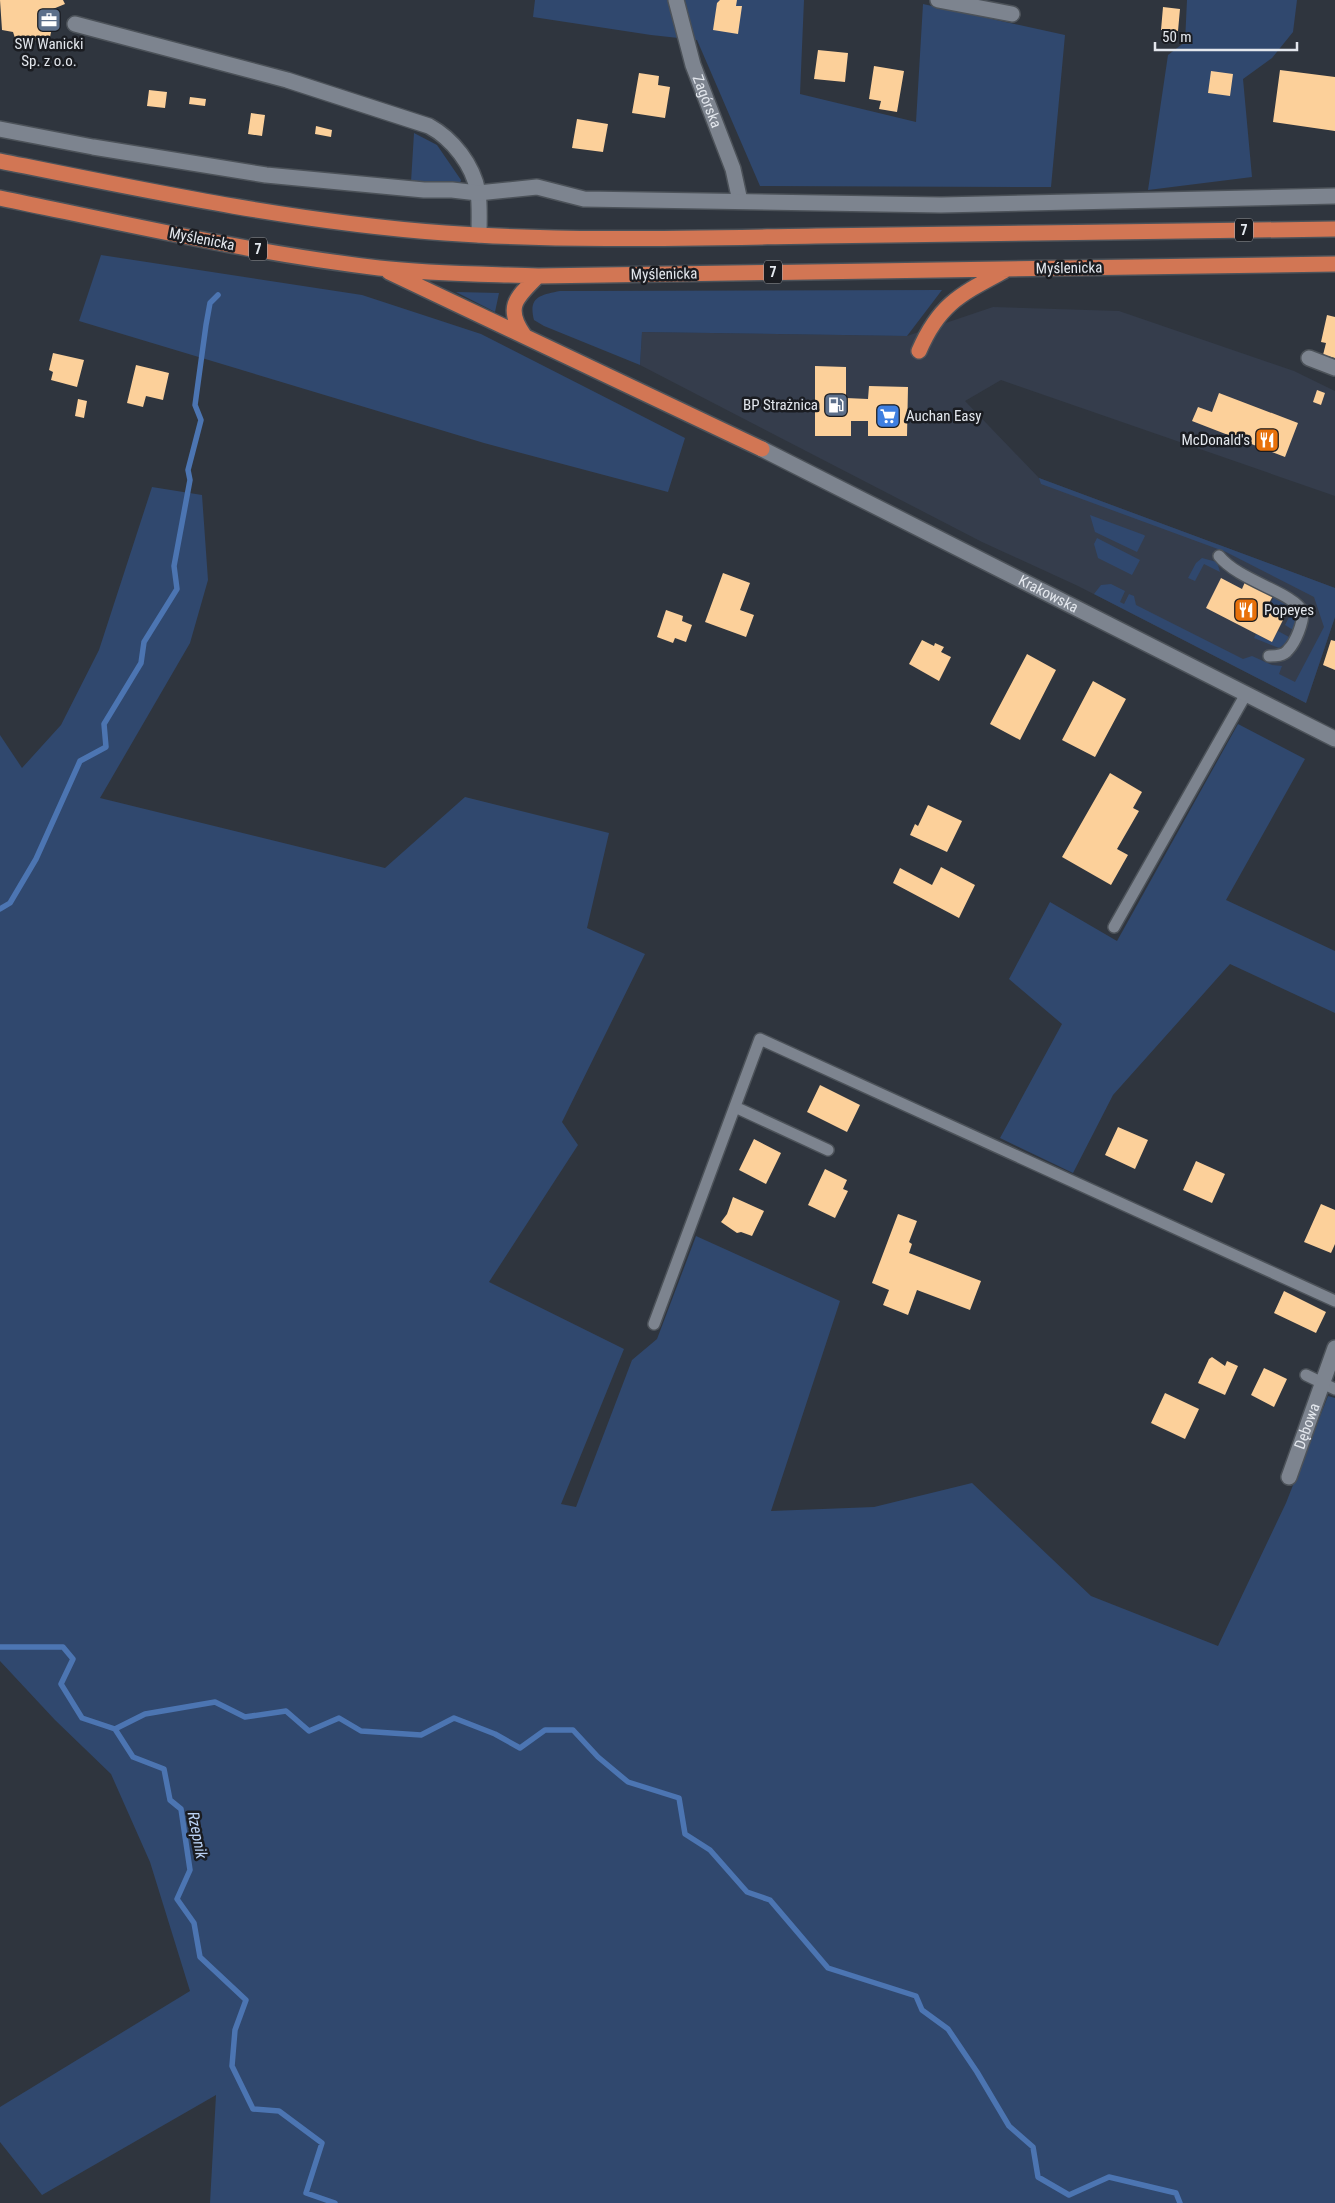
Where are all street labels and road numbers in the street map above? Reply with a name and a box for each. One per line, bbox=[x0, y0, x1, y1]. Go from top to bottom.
street label: Zagórska bbox=[689, 72, 725, 130]
road number: 7 bbox=[1235, 218, 1253, 242]
street label: Myślenicka bbox=[168, 224, 236, 254]
road number: 7 bbox=[249, 238, 267, 260]
street label: Myślenicka bbox=[1036, 258, 1102, 278]
road number: 7 bbox=[764, 260, 782, 284]
street label: Myślenicka bbox=[631, 264, 697, 284]
street label: Krakowska bbox=[1016, 571, 1081, 617]
street label: Dębowa bbox=[1291, 1401, 1324, 1452]

